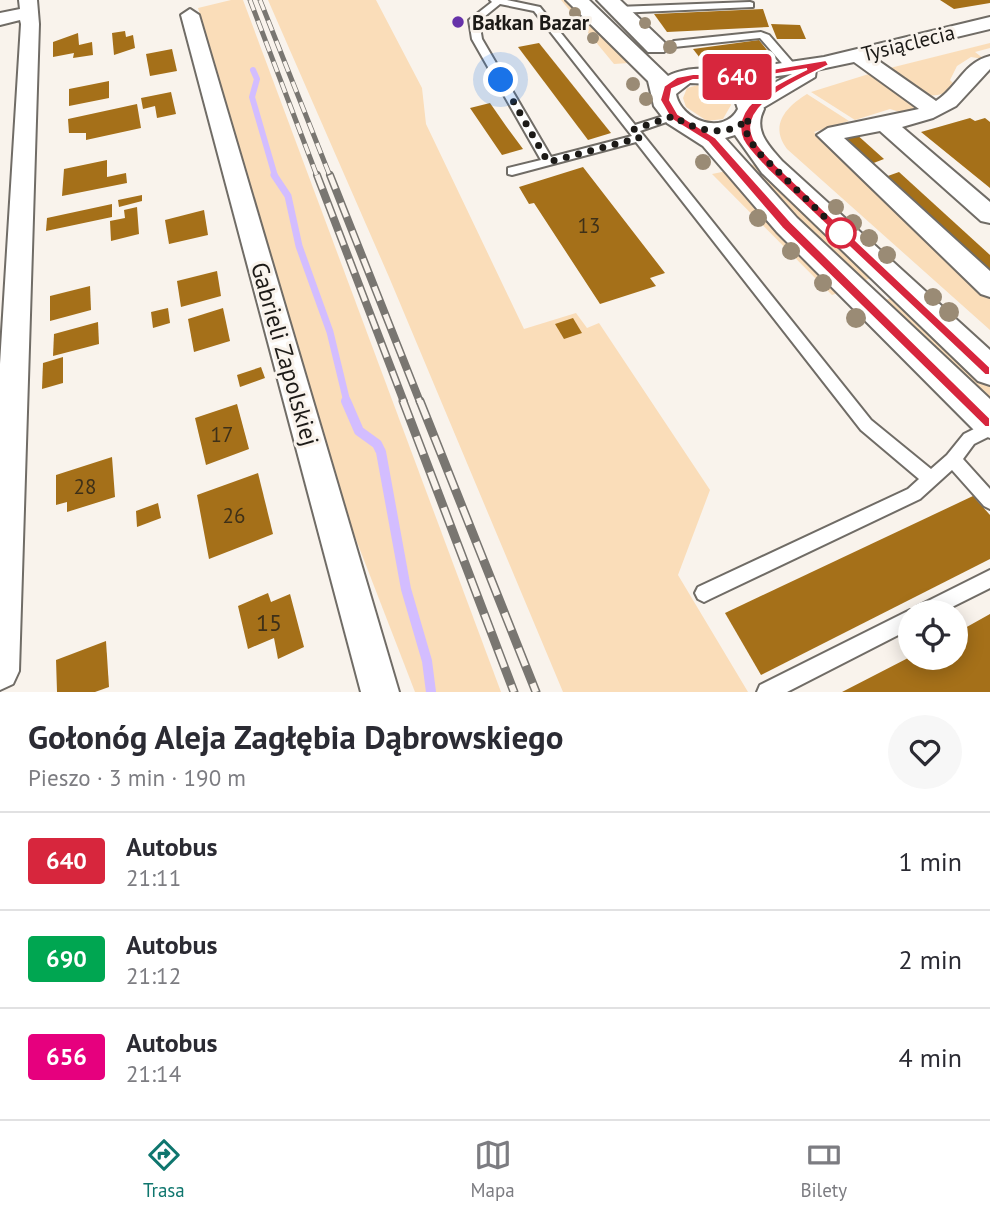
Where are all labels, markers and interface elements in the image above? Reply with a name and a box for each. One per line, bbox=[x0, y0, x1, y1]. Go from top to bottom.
place label: Bałkan Bazar bbox=[472, 9, 590, 36]
marker: Bałkan Bazar bbox=[450, 14, 466, 30]
street label: Tysiąclecia bbox=[859, 18, 957, 68]
line badge: 640 bbox=[697, 54, 777, 100]
text: 640 bbox=[717, 61, 757, 92]
your location bbox=[483, 62, 518, 97]
house number: 13 bbox=[578, 212, 600, 239]
unlabelled marker bbox=[826, 218, 856, 248]
street label: Gabrieli Zapolskiej bbox=[244, 259, 326, 449]
house number: 17 bbox=[211, 421, 233, 448]
house number: 28 bbox=[74, 473, 96, 500]
house number: 26 bbox=[223, 502, 245, 529]
map controls bbox=[898, 600, 968, 670]
button: locate bbox=[898, 600, 968, 670]
house number: 15 bbox=[256, 607, 282, 638]
text: Gołonóg Aleja Zagłębia Dąbrowskiego bbox=[28, 715, 563, 758]
button: heart bbox=[888, 715, 962, 789]
text: Pieszo · 3 min · 190 m bbox=[28, 763, 246, 792]
text: Autobus bbox=[126, 830, 218, 863]
text: 640 bbox=[46, 845, 87, 876]
text: 1 min bbox=[899, 845, 962, 878]
text: 21:11 bbox=[126, 863, 181, 892]
text: Autobus bbox=[126, 928, 218, 961]
text: 690 bbox=[46, 943, 87, 974]
text: 2 min bbox=[899, 943, 962, 976]
text: 21:12 bbox=[126, 961, 181, 990]
text: Autobus bbox=[126, 1026, 218, 1059]
text: 656 bbox=[46, 1041, 87, 1072]
text: 4 min bbox=[899, 1041, 962, 1074]
text: 21:14 bbox=[126, 1059, 181, 1088]
tab: Trasa bbox=[143, 1136, 185, 1202]
tab: Mapa bbox=[471, 1136, 515, 1202]
tab: Bilety bbox=[800, 1136, 847, 1202]

